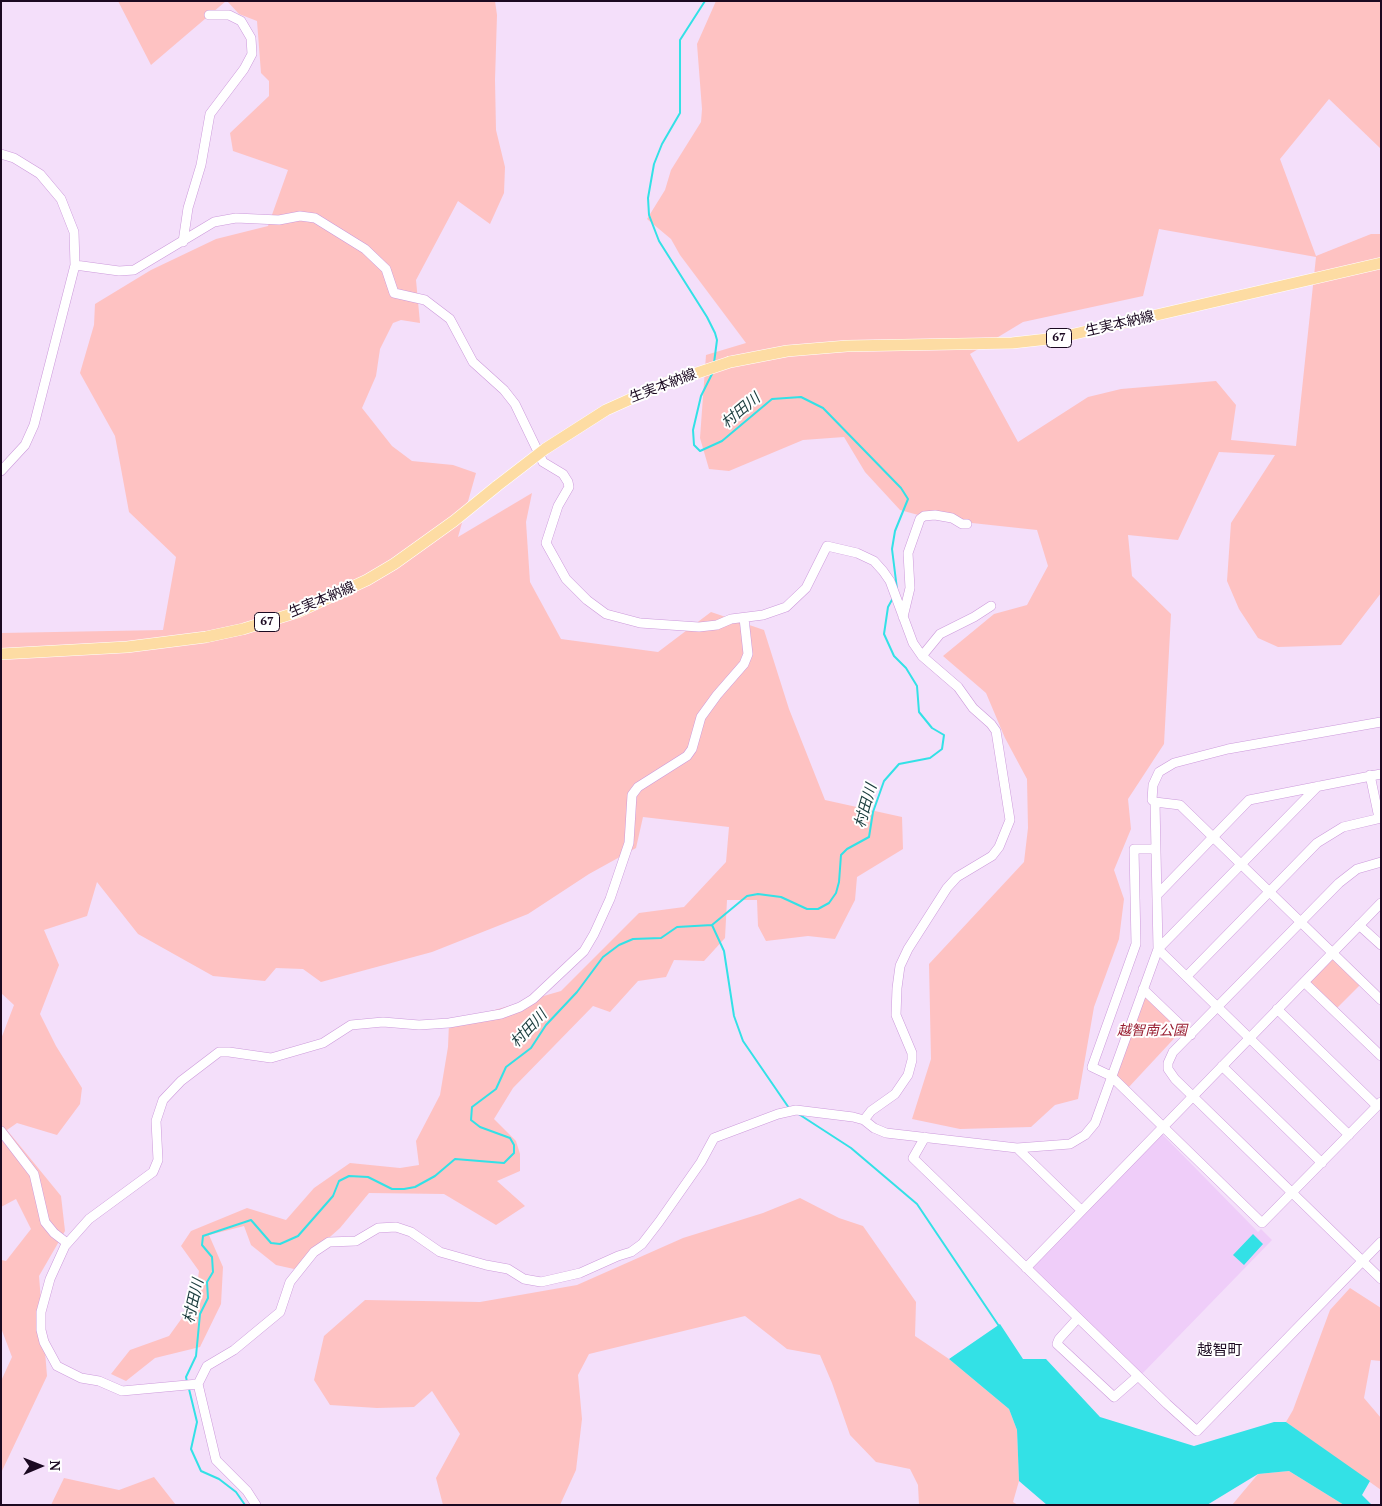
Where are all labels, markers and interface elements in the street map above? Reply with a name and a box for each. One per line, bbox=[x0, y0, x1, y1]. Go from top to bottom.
street label: 生実本納線 bbox=[1084, 308, 1156, 340]
road number: 67 bbox=[1046, 328, 1072, 348]
street label: 生実本納線 bbox=[627, 366, 699, 406]
water label: 村田川 bbox=[718, 390, 764, 432]
street label: 生実本納線 bbox=[287, 579, 357, 621]
road number: 67 bbox=[254, 612, 280, 632]
water label: 村田川 bbox=[851, 782, 881, 830]
water label: 村田川 bbox=[507, 1006, 551, 1052]
park label: 越智南公園 bbox=[1117, 1023, 1187, 1039]
water label: 村田川 bbox=[180, 1277, 208, 1325]
district label: 越智町 bbox=[1198, 1342, 1242, 1360]
north arrow bbox=[15, 1441, 65, 1491]
text: N bbox=[46, 1460, 65, 1471]

